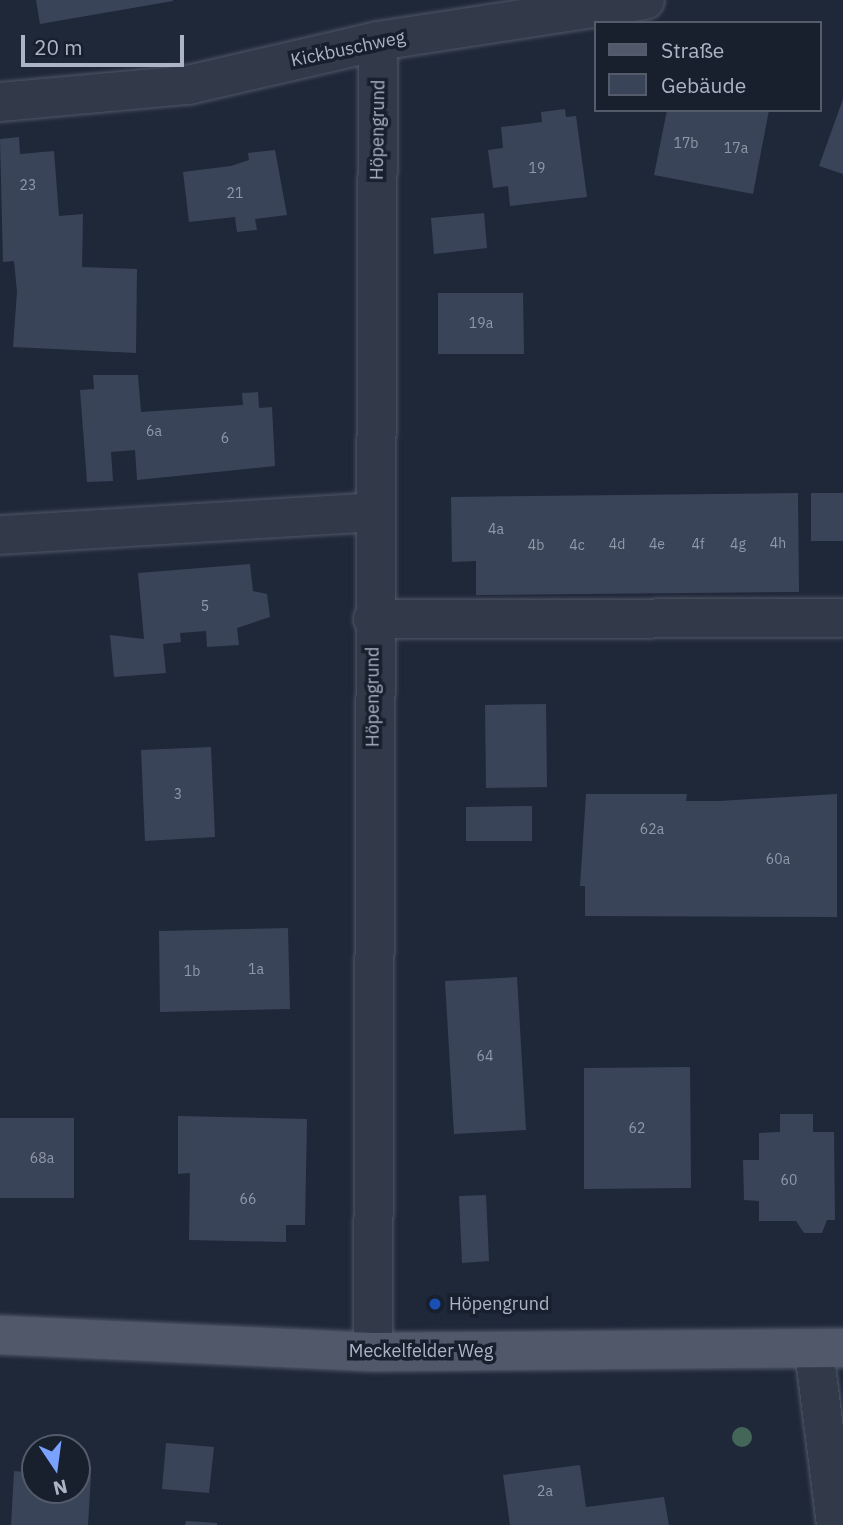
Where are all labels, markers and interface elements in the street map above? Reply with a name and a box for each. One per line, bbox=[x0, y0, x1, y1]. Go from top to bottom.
scale bar bbox=[24, 21, 187, 65]
legend bbox=[594, 21, 822, 112]
street label: Kickbuschweg bbox=[289, 26, 407, 72]
text: 20 m bbox=[34, 33, 83, 61]
text: Straße bbox=[661, 36, 724, 64]
text: Gebäude bbox=[661, 71, 746, 99]
street label: Höpengrund bbox=[366, 80, 390, 180]
house number: 17b bbox=[674, 135, 698, 151]
house number: 17a bbox=[724, 140, 748, 156]
house number: 19 bbox=[529, 160, 545, 176]
house number: 23 bbox=[20, 177, 36, 193]
house number: 21 bbox=[227, 185, 243, 201]
house number: 19a bbox=[469, 315, 493, 331]
house number: 6a bbox=[146, 423, 162, 439]
house number: 6 bbox=[221, 430, 229, 446]
house number: 4a bbox=[488, 521, 504, 537]
house number: 4h bbox=[770, 535, 786, 551]
house number: 4d bbox=[609, 536, 625, 552]
house number: 4e bbox=[649, 536, 665, 552]
house number: 4f bbox=[692, 536, 704, 552]
house number: 4g bbox=[730, 536, 746, 552]
house number: 4b bbox=[528, 537, 544, 553]
house number: 4c bbox=[569, 537, 585, 553]
house number: 5 bbox=[201, 598, 209, 614]
street label: Höpengrund bbox=[362, 647, 384, 747]
house number: 3 bbox=[174, 786, 182, 802]
house number: 62a bbox=[640, 821, 664, 837]
house number: 60a bbox=[766, 851, 790, 867]
house number: 1a bbox=[248, 961, 264, 977]
house number: 1b bbox=[184, 963, 200, 979]
house number: 64 bbox=[477, 1048, 493, 1064]
house number: 62 bbox=[629, 1120, 645, 1136]
house number: 68a bbox=[30, 1150, 54, 1166]
house number: 60 bbox=[781, 1172, 797, 1188]
house number: 66 bbox=[240, 1191, 256, 1207]
place label: Höpengrund bbox=[449, 1293, 549, 1315]
marker: Höpengrund bbox=[427, 1296, 443, 1312]
street label: Meckelfelder Weg bbox=[349, 1340, 493, 1362]
north arrow bbox=[21, 1434, 91, 1504]
text: N bbox=[51, 1474, 70, 1501]
house number: 2a bbox=[537, 1483, 553, 1499]

